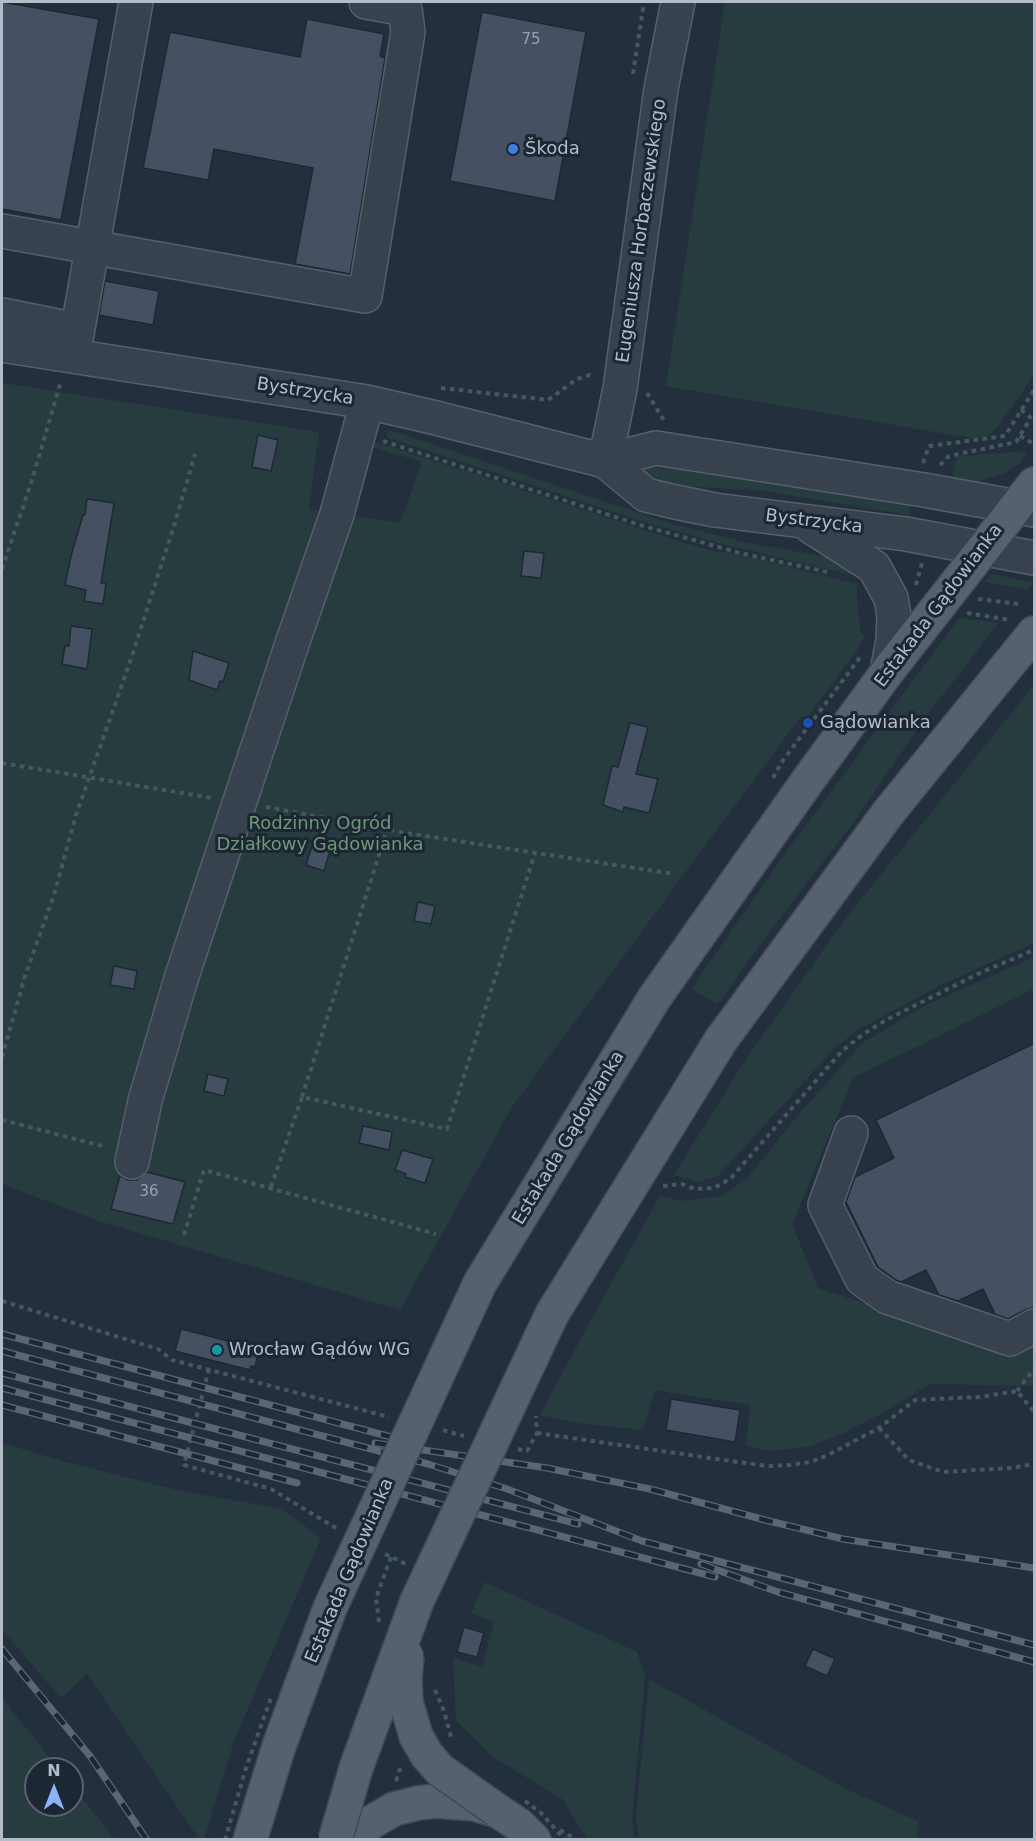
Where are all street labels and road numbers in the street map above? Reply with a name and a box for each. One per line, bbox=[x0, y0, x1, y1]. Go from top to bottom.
street label: Eugeniusza Horbaczewskiego bbox=[613, 98, 671, 364]
street label: Bystrzycka bbox=[255, 374, 355, 410]
street label: Bystrzycka bbox=[764, 505, 864, 539]
street label: Estakada Gądowianka bbox=[871, 520, 1007, 692]
street label: Estakada Gądowianka bbox=[509, 1047, 629, 1229]
street label: Estakada Gądowianka bbox=[301, 1475, 399, 1667]

